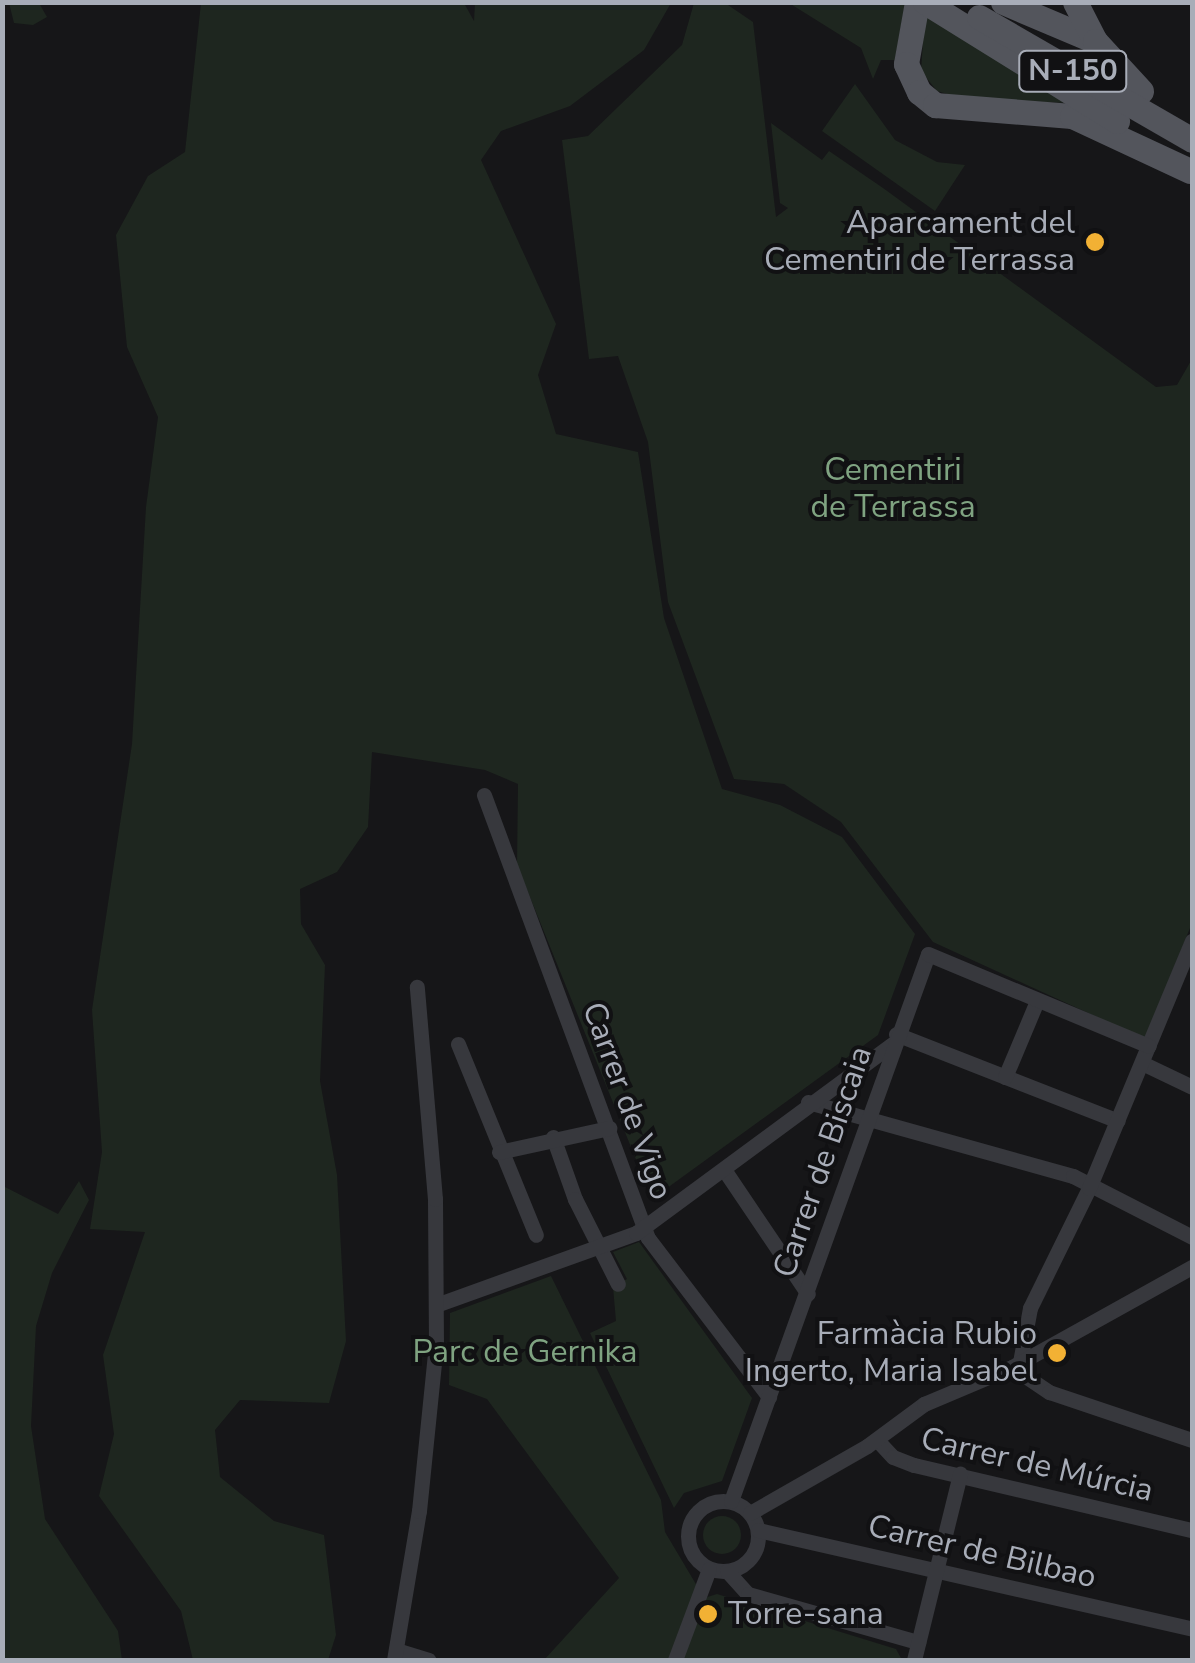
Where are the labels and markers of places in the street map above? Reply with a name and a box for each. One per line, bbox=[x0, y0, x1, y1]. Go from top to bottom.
place label: Aparcament del Cementiri de Terrassa bbox=[764, 205, 1075, 280]
marker: Aparcament del Cementiri de Terrassa bbox=[1084, 231, 1106, 253]
place label: Farmàcia Rubio Ingerto, Maria Isabel bbox=[745, 1316, 1037, 1391]
marker: Farmàcia Rubio Ingerto, Maria Isabel bbox=[1046, 1342, 1068, 1364]
place label: Torre-sana bbox=[728, 1595, 884, 1633]
marker: Torre-sana bbox=[697, 1603, 719, 1625]

